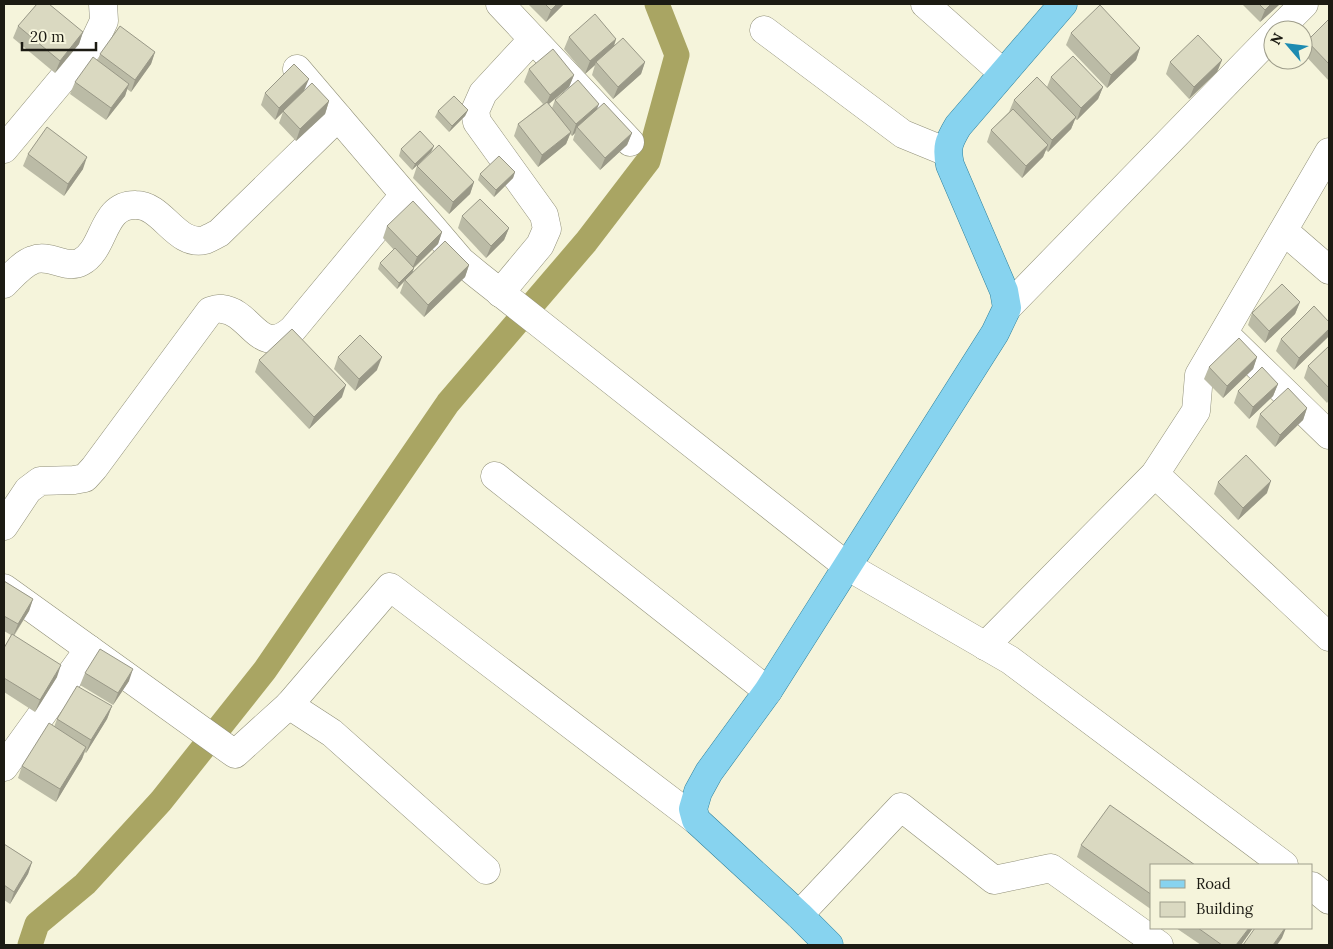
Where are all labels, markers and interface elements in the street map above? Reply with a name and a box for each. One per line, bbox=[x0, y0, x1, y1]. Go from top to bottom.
scale bar bbox=[22, 20, 96, 52]
north arrow bbox=[1263, 20, 1313, 70]
text: 20 m bbox=[30, 27, 65, 46]
text: N bbox=[1266, 30, 1287, 48]
legend bbox=[1150, 864, 1313, 929]
text: Road bbox=[1196, 874, 1231, 893]
text: Building bbox=[1196, 899, 1254, 918]

